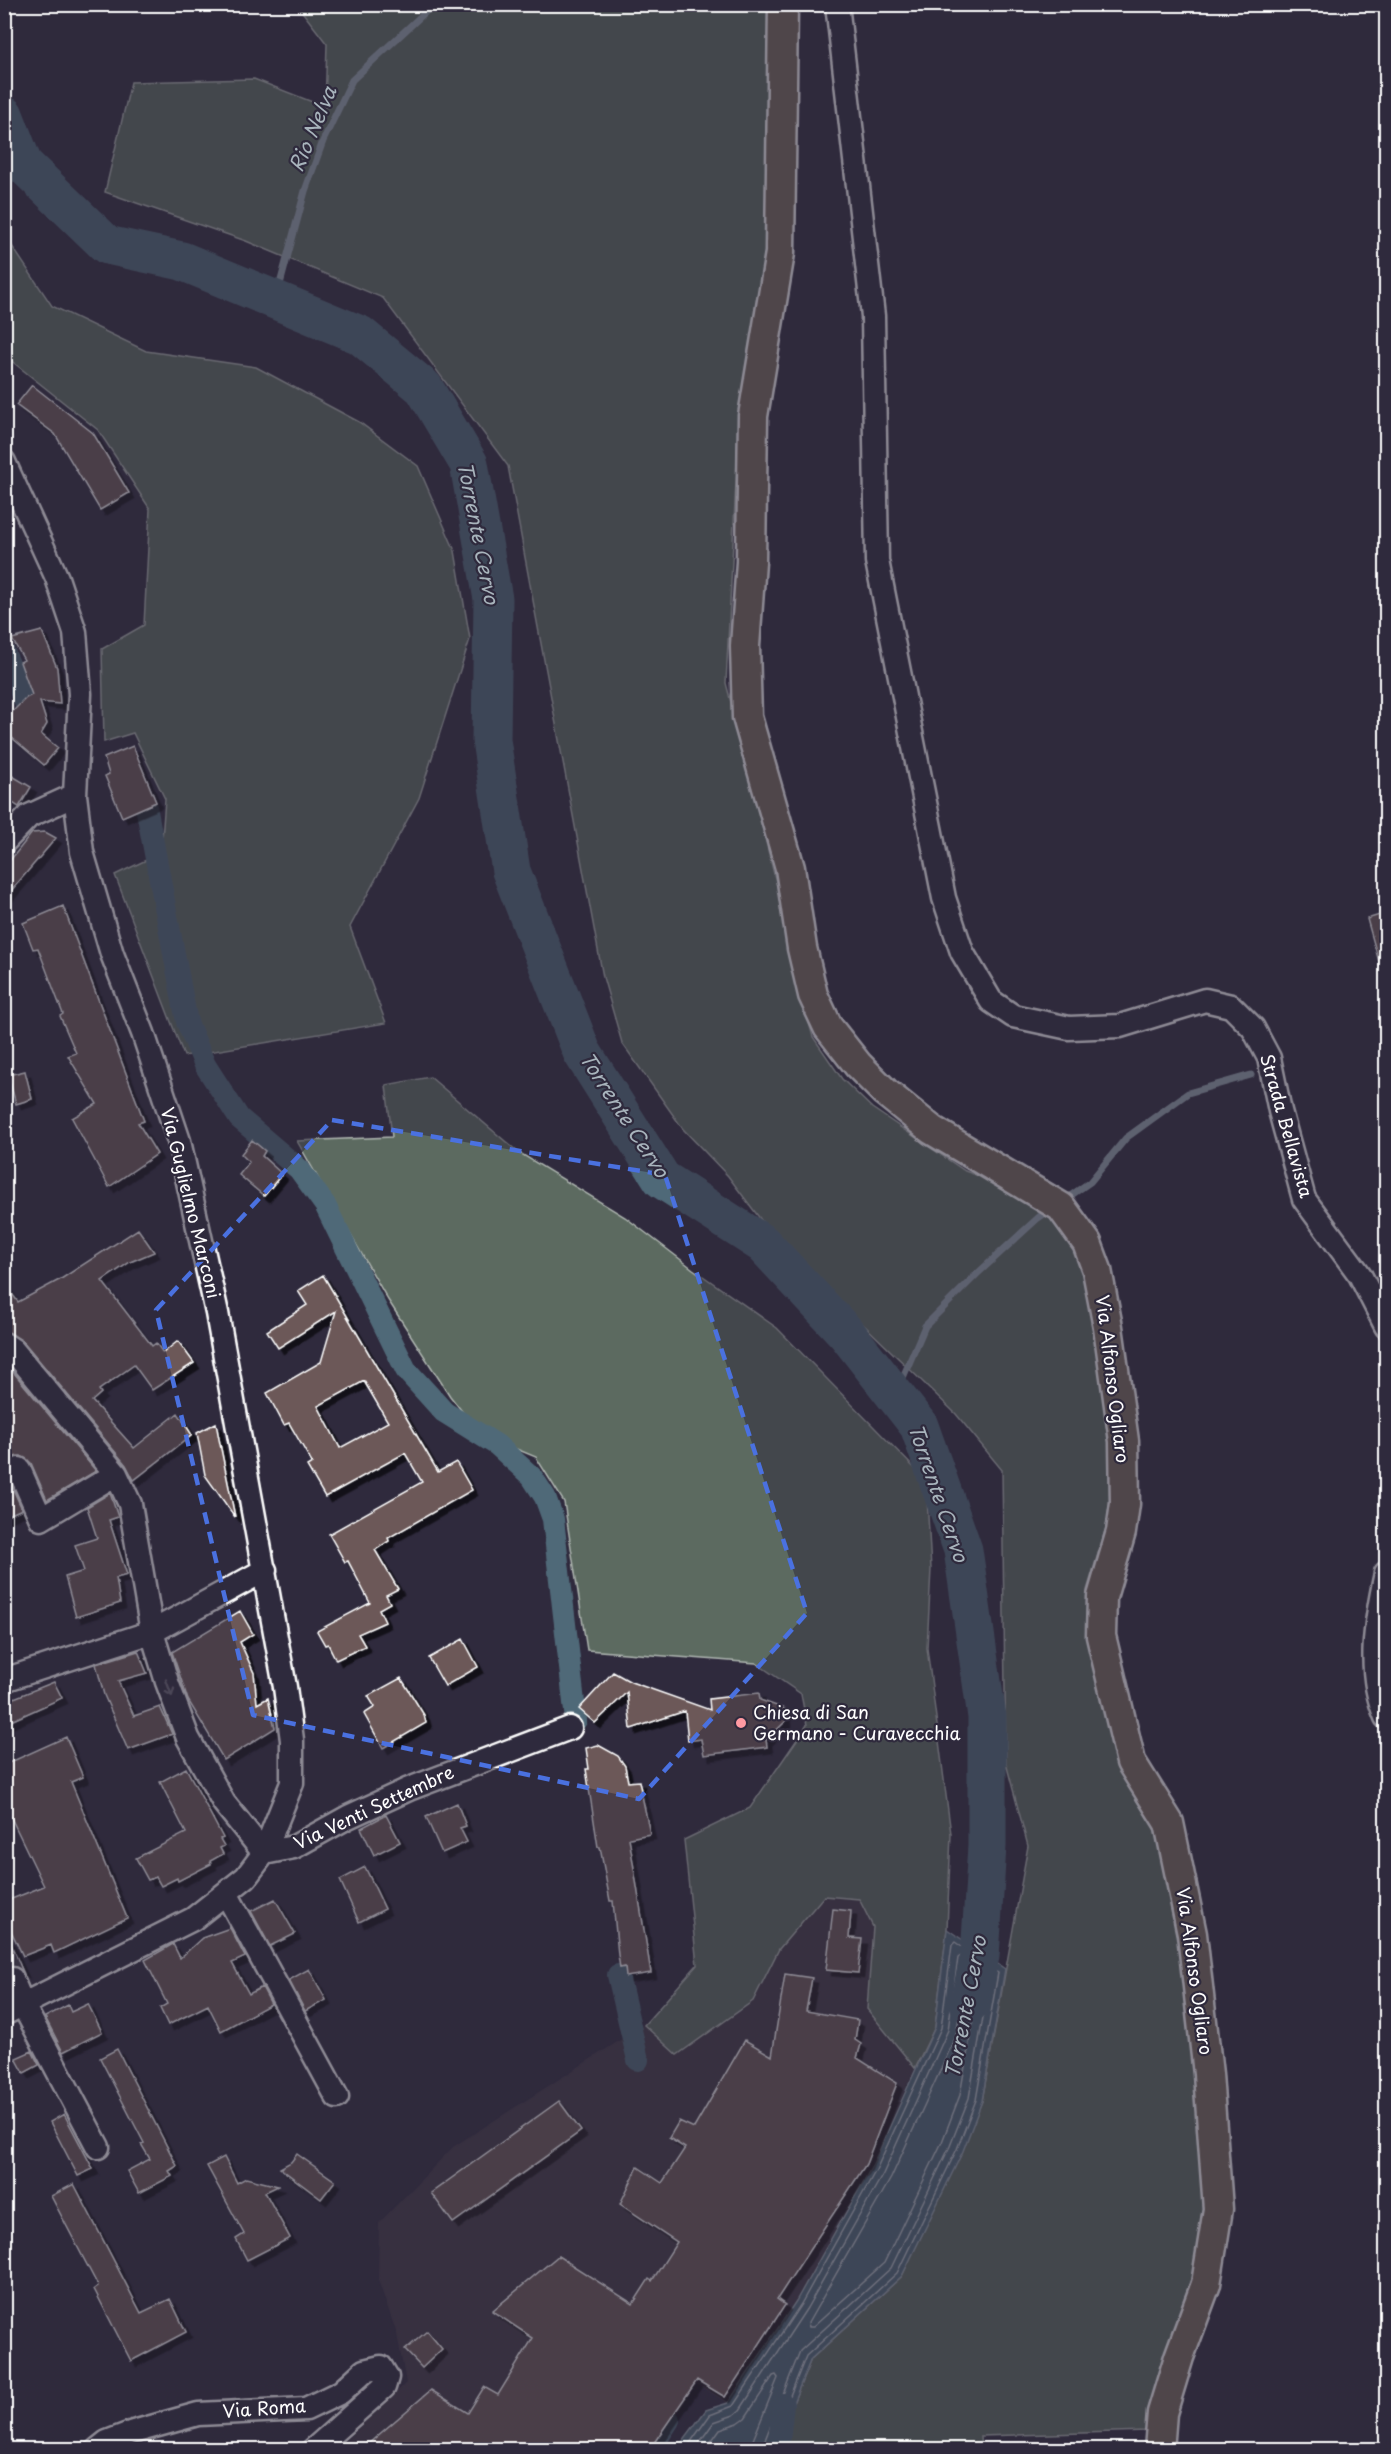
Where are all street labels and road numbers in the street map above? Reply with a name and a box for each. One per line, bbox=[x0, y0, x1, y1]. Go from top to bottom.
street label: Strada Bellavista bbox=[1254, 1051, 1321, 1201]
street label: Via Guglielmo Marconi bbox=[155, 1104, 228, 1301]
street label: Via Alfonso Ogliaro bbox=[1090, 1293, 1137, 1464]
street label: Via Venti Settembre bbox=[289, 1758, 458, 1856]
street label: Via Alfonso Ogliaro bbox=[1170, 1885, 1221, 2056]
street label: Via Roma bbox=[221, 2391, 307, 2424]

